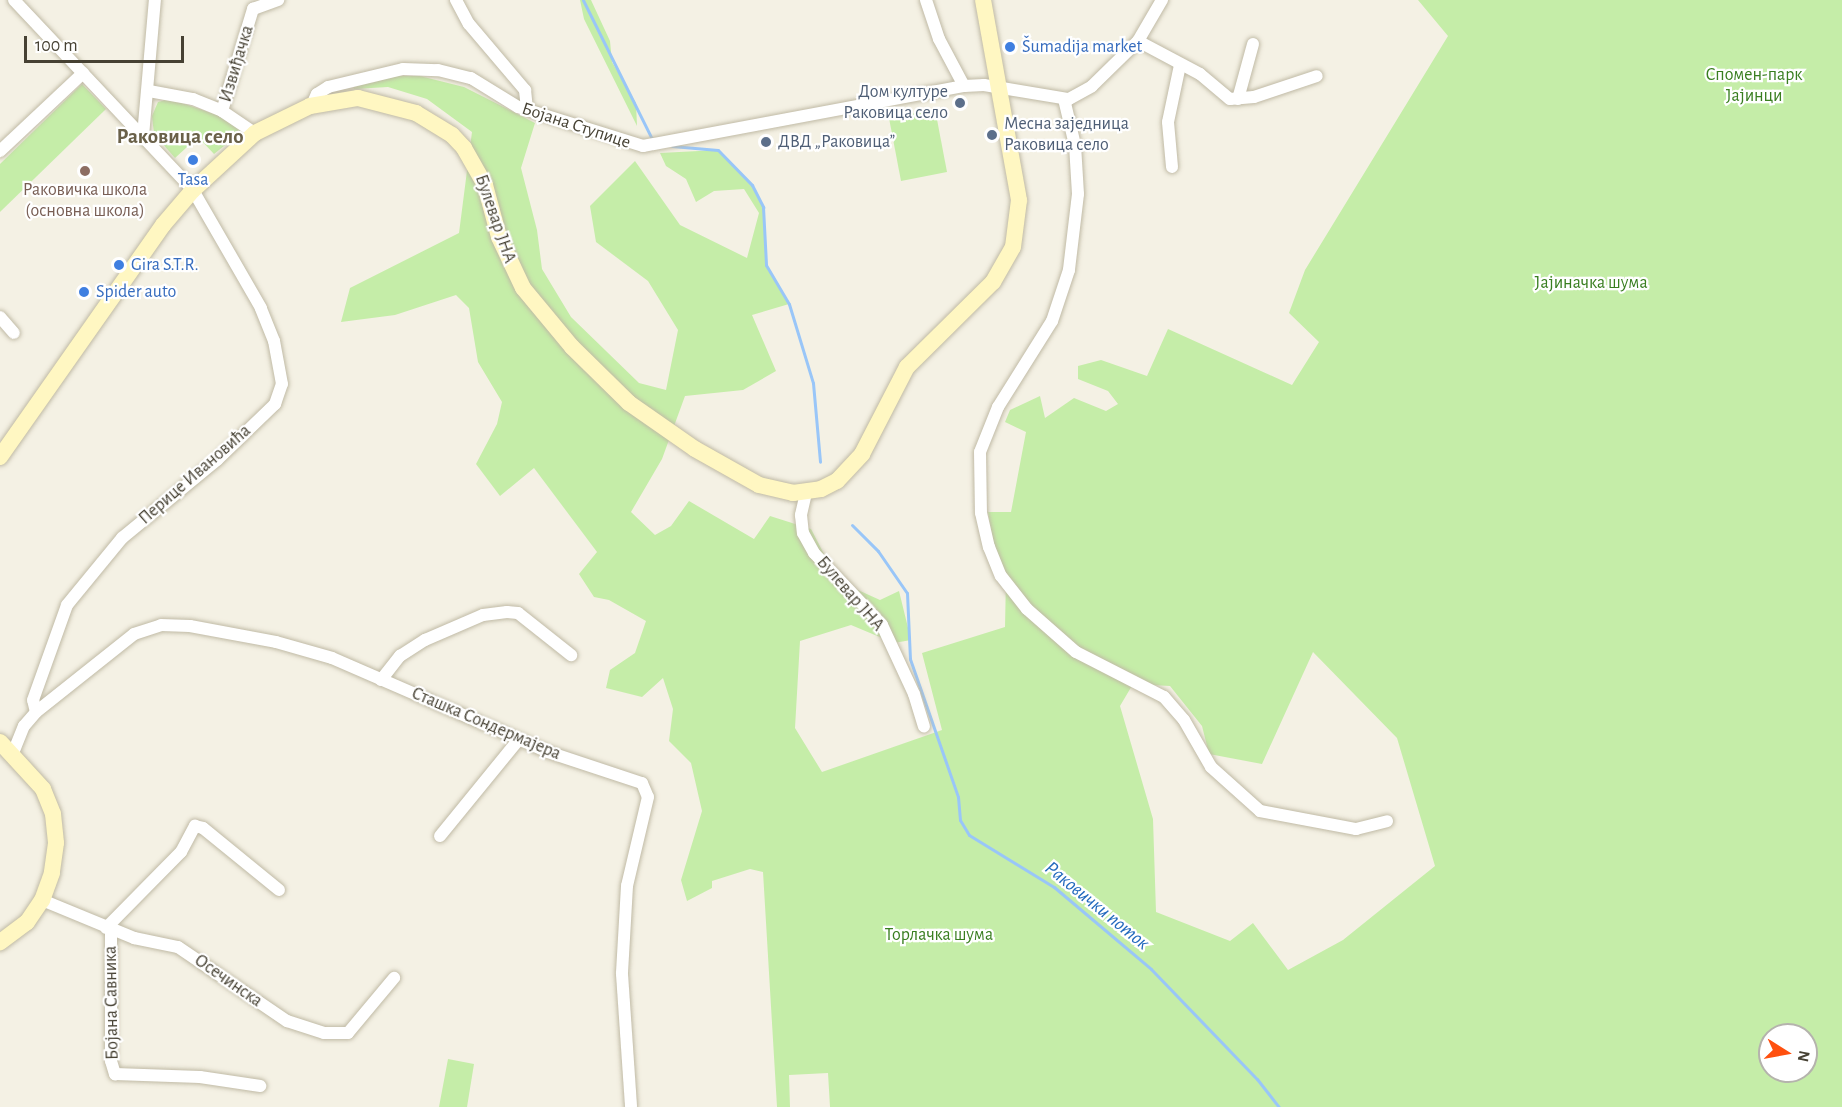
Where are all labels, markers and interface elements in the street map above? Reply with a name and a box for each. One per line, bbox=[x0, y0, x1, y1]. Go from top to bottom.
street label: Извиђачка bbox=[215, 23, 259, 105]
scale bar bbox=[27, 24, 188, 62]
place label: Šumadija market bbox=[1022, 36, 1142, 58]
text: 100 m bbox=[35, 37, 78, 55]
marker: Šumadija market bbox=[1003, 40, 1017, 54]
park label: Спомен-парк Јајинци bbox=[1705, 65, 1803, 107]
place label: Дом културе Раковица село bbox=[843, 82, 948, 124]
marker: Дом културе Раковица село bbox=[953, 96, 967, 110]
street label: Бојана Ступице bbox=[519, 98, 633, 154]
place label: Месна заједница Раковица село bbox=[1004, 114, 1129, 156]
district label: Раковица село bbox=[116, 124, 244, 150]
marker: Месна заједница Раковица село bbox=[985, 128, 999, 142]
place label: ДВД „Раковица” bbox=[778, 131, 895, 153]
marker: ДВД „Раковица” bbox=[759, 135, 773, 149]
marker: Tasa bbox=[186, 153, 200, 167]
marker: Раковичка школа (основна школа) bbox=[78, 164, 92, 178]
place label: Tasa bbox=[178, 169, 208, 191]
street label: Булевар ЈНА bbox=[470, 172, 520, 266]
place label: Раковичка школа (основна школа) bbox=[23, 180, 147, 222]
place label: Gira S.T.R. bbox=[131, 254, 199, 276]
marker: Gira S.T.R. bbox=[112, 258, 126, 272]
park label: Јајиначка шума bbox=[1534, 272, 1648, 294]
place label: Spider auto bbox=[96, 281, 176, 303]
marker: Spider auto bbox=[77, 285, 91, 299]
street label: Перице Ивановића bbox=[135, 420, 255, 530]
street label: Булевар ЈНА bbox=[812, 552, 888, 636]
street label: Сташка Сондермајера bbox=[408, 683, 564, 765]
water label: Раковички поток bbox=[1040, 856, 1154, 956]
park label: Торлачка шума bbox=[885, 924, 993, 946]
street label: Бојана Савника bbox=[100, 946, 124, 1060]
street label: Осечинска bbox=[190, 950, 266, 1012]
north arrow bbox=[1758, 1023, 1818, 1083]
text: N bbox=[1795, 1049, 1813, 1063]

